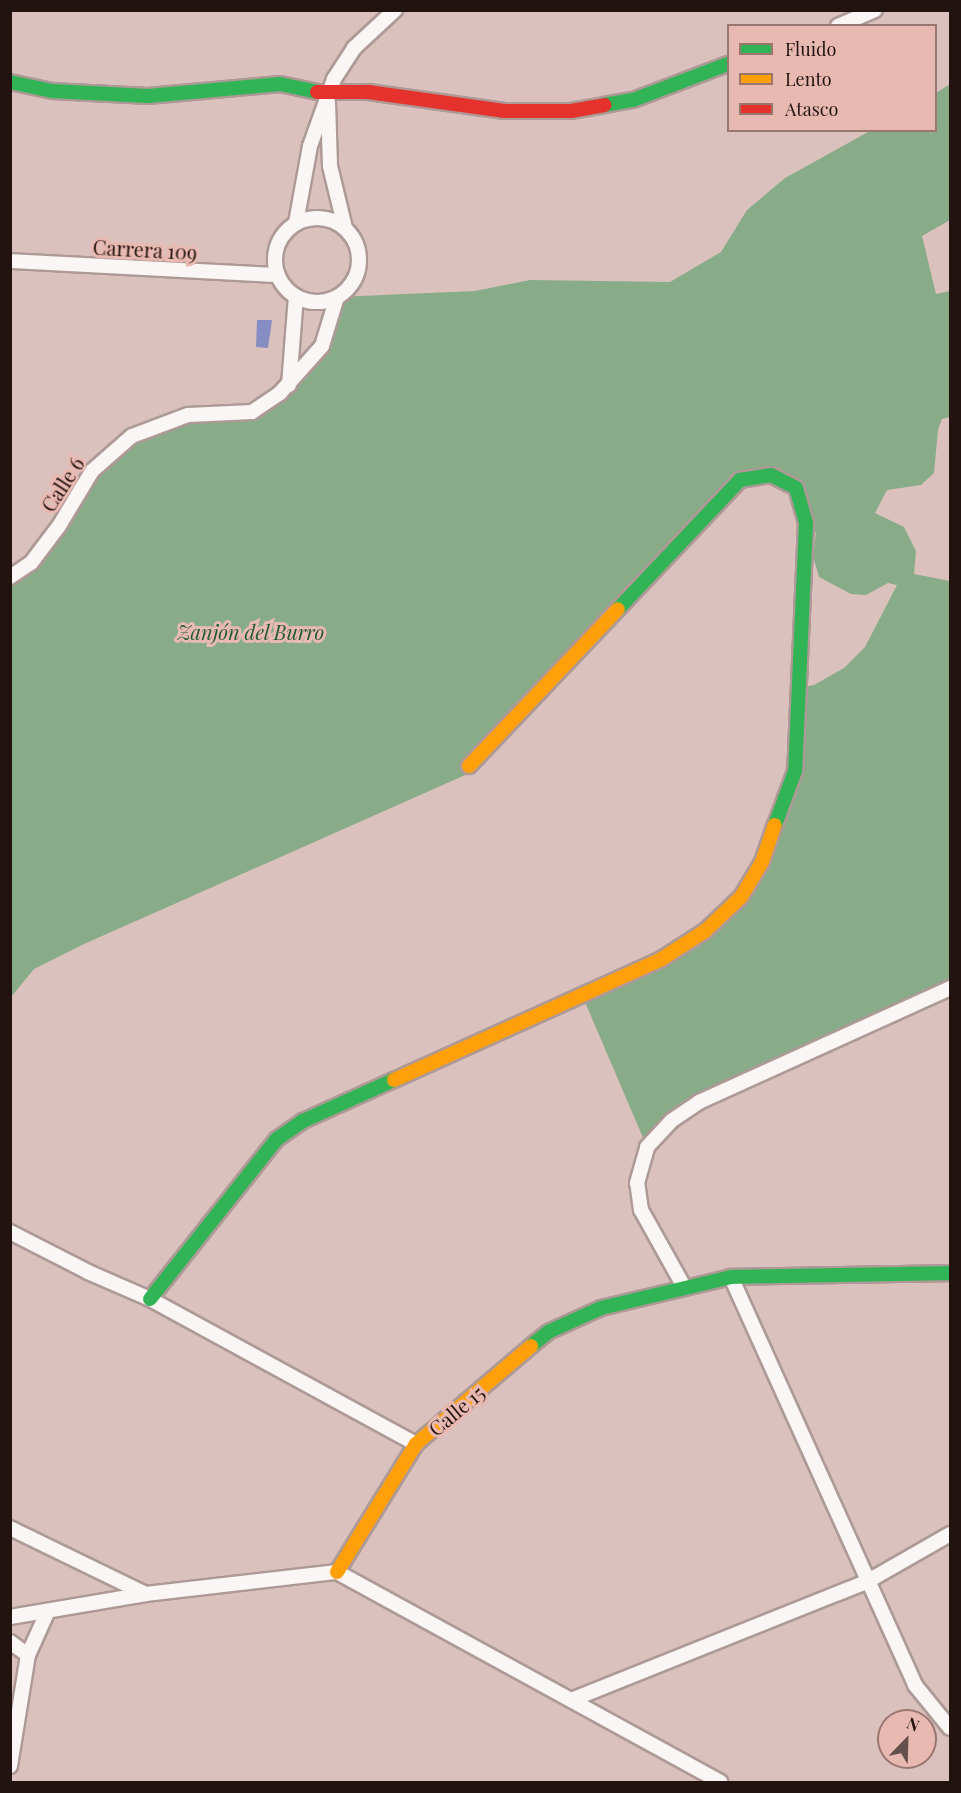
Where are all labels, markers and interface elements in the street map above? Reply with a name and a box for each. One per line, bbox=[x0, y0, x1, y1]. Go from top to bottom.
legend bbox=[727, 24, 937, 132]
text: Fluido bbox=[785, 37, 836, 61]
text: Lento bbox=[785, 67, 832, 91]
text: Atasco bbox=[785, 97, 838, 121]
street label: Carrera 109 bbox=[92, 234, 198, 264]
street label: Calle 6 bbox=[35, 452, 89, 516]
park label: Zanjón del Burro bbox=[177, 619, 325, 643]
street label: Calle 15 bbox=[423, 1380, 489, 1440]
north arrow bbox=[877, 1709, 937, 1769]
text: N bbox=[904, 1712, 923, 1736]

